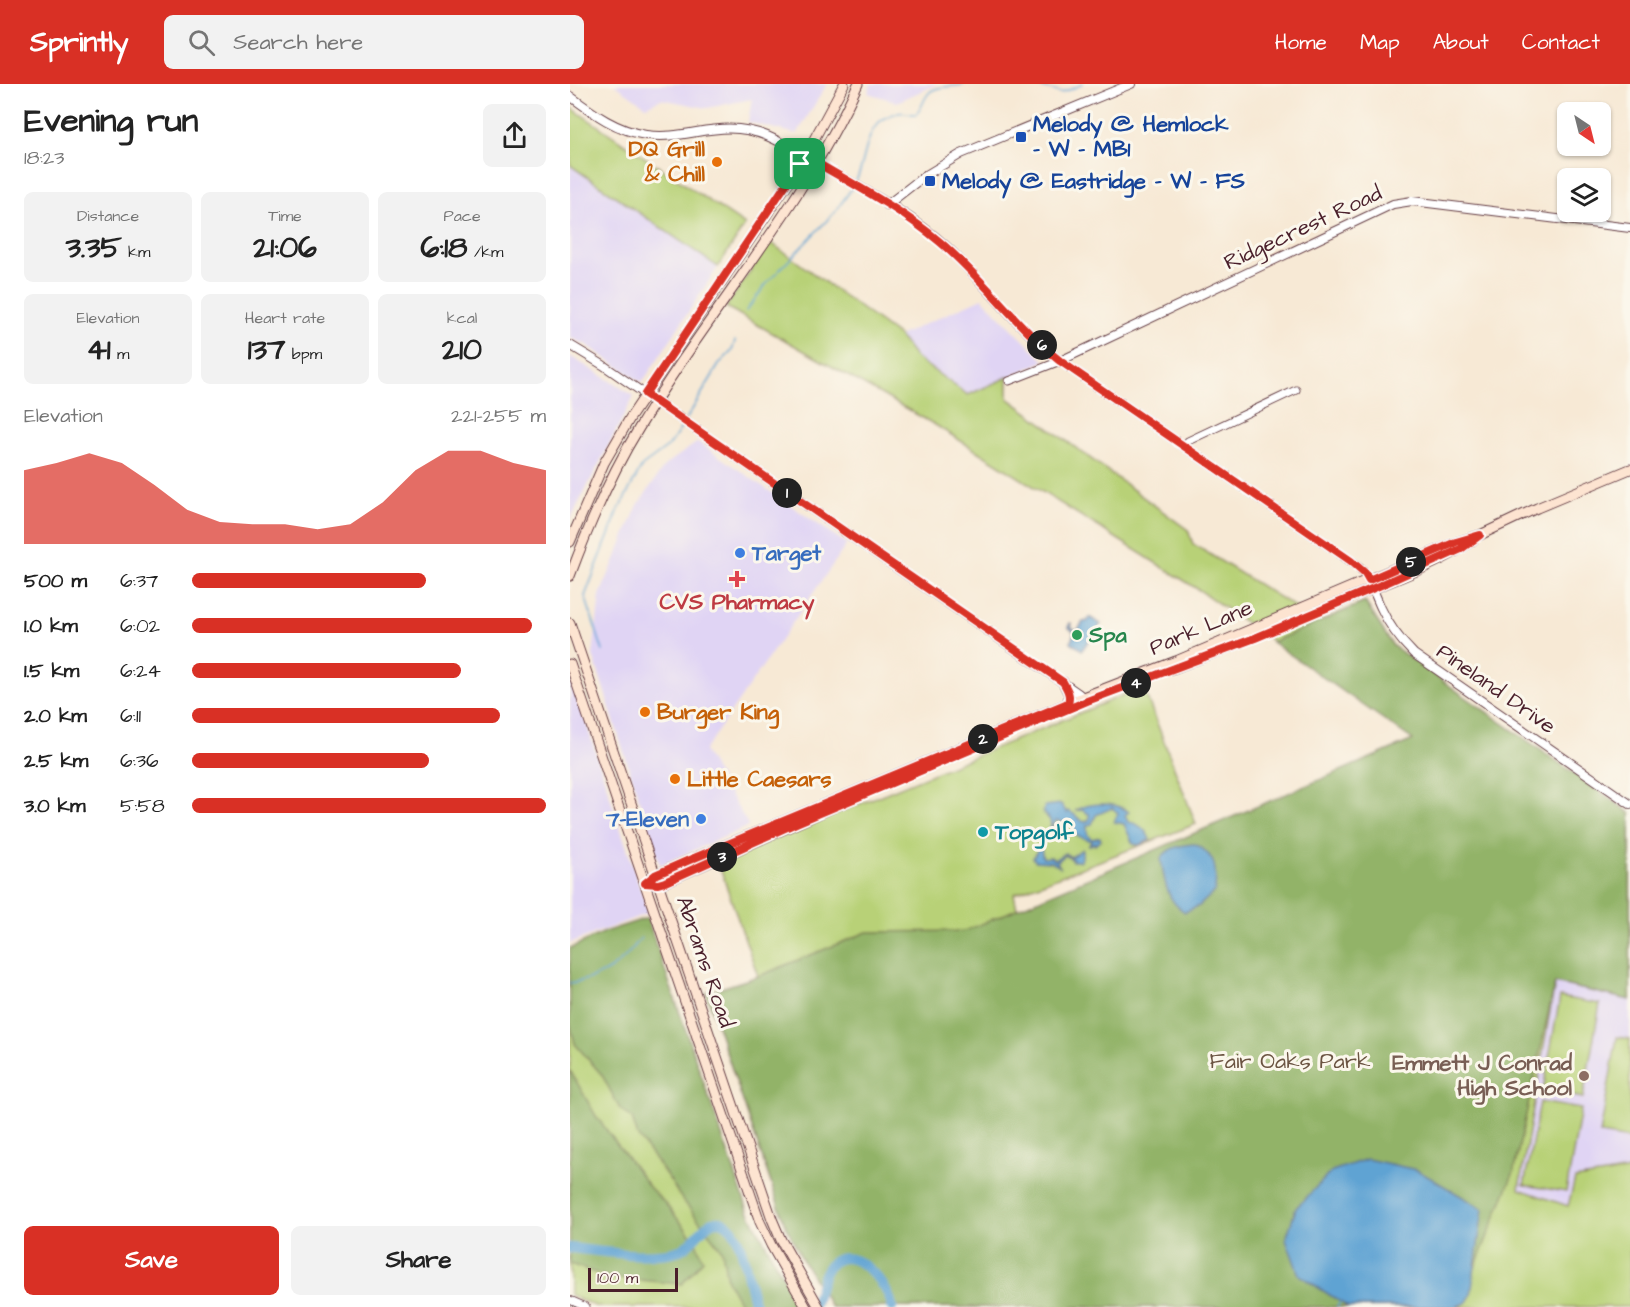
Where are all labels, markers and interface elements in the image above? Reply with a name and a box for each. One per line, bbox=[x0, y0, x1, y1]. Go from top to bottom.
search box bbox=[164, 15, 584, 69]
text: Sprintly bbox=[30, 23, 128, 62]
icon: search bbox=[185, 26, 218, 59]
text: Search here bbox=[233, 27, 363, 58]
text: Home bbox=[1275, 28, 1327, 57]
text: Map bbox=[1360, 28, 1400, 57]
text: About bbox=[1433, 28, 1489, 57]
text: Contact bbox=[1522, 28, 1600, 57]
text: Evening run bbox=[24, 98, 198, 144]
north arrow bbox=[1557, 102, 1611, 156]
map controls bbox=[1557, 102, 1611, 222]
button: share bbox=[483, 104, 546, 167]
place label: Melody @ Hemlock - W - MB1 bbox=[1033, 109, 1229, 165]
marker: Melody @ Hemlock - W - MB1 bbox=[1014, 130, 1028, 144]
place label: DQ Grill & Chill bbox=[629, 134, 706, 190]
pin bbox=[774, 138, 825, 189]
text: 18:23 bbox=[24, 144, 65, 172]
icon: arrive bbox=[783, 147, 816, 180]
marker: DQ Grill & Chill bbox=[710, 155, 724, 169]
place label: Melody @ Eastridge - W - FS bbox=[942, 166, 1245, 199]
button: layers bbox=[1557, 168, 1611, 222]
marker: Melody @ Eastridge - W - FS bbox=[923, 174, 937, 188]
street label: Ridgecrest Road bbox=[1219, 178, 1387, 279]
text: Distance bbox=[77, 205, 139, 227]
text: Time bbox=[268, 205, 302, 227]
text: Pace bbox=[443, 205, 481, 227]
text: 3.35 bbox=[66, 227, 122, 269]
text: 21:06 bbox=[253, 227, 317, 269]
text: 6:18 bbox=[420, 227, 468, 269]
text: km bbox=[122, 241, 150, 263]
text: /km bbox=[468, 241, 504, 263]
text: Elevation bbox=[77, 307, 139, 329]
text: Heart rate bbox=[245, 307, 325, 329]
text: kcal bbox=[447, 307, 477, 329]
text: 41 bbox=[86, 329, 111, 371]
text: 137 bbox=[248, 329, 285, 371]
text: 210 bbox=[442, 329, 482, 371]
pin: 6 bbox=[1027, 330, 1057, 360]
text: 6 bbox=[1037, 334, 1047, 356]
text: m bbox=[111, 343, 130, 365]
text: bpm bbox=[285, 343, 322, 365]
text: Elevation bbox=[24, 402, 103, 430]
text: 221–255 m bbox=[451, 402, 546, 430]
pin: 1 bbox=[772, 478, 802, 508]
text: 1 bbox=[786, 482, 788, 504]
place label: Target bbox=[751, 538, 822, 570]
marker: Target bbox=[733, 546, 747, 560]
pin: 5 bbox=[1396, 547, 1426, 577]
text: 5 bbox=[1405, 551, 1417, 573]
text: 500 m bbox=[24, 567, 87, 595]
text: 6:37 bbox=[120, 567, 158, 595]
marker: CVS Pharmacy bbox=[730, 572, 744, 586]
place label: CVS Pharmacy bbox=[660, 587, 815, 620]
street label: Park Lane bbox=[1145, 592, 1257, 664]
text: 1.0 km bbox=[24, 612, 78, 640]
text: 6:02 bbox=[120, 612, 160, 640]
place label: Spa bbox=[1088, 620, 1127, 651]
marker: Spa bbox=[1070, 628, 1084, 642]
street label: Pineland Drive bbox=[1430, 636, 1562, 742]
text: 1.5 km bbox=[24, 657, 79, 685]
text: 6:24 bbox=[120, 657, 161, 685]
pin: 4 bbox=[1121, 668, 1151, 698]
text: 4 bbox=[1131, 672, 1141, 694]
place label: Burger King bbox=[657, 697, 780, 729]
text: 2.0 km bbox=[24, 702, 87, 730]
text: 6:11 bbox=[120, 702, 141, 730]
marker: Burger King bbox=[638, 705, 652, 719]
pin: 2 bbox=[968, 724, 998, 754]
text: 2 bbox=[978, 728, 988, 750]
text: 2.5 km bbox=[24, 747, 88, 775]
text: 6:36 bbox=[120, 747, 159, 775]
place label: Little Caesars bbox=[687, 764, 832, 795]
marker: Little Caesars bbox=[668, 772, 682, 786]
text: 3.0 km bbox=[24, 792, 85, 820]
text: 5:58 bbox=[120, 792, 165, 820]
place label: 7-Eleven bbox=[605, 804, 689, 835]
marker: 7-Eleven bbox=[694, 812, 708, 826]
place label: Topgolf bbox=[994, 817, 1075, 849]
marker: Topgolf bbox=[976, 825, 990, 839]
pin: 3 bbox=[707, 842, 737, 872]
text: 3 bbox=[718, 846, 726, 868]
street label: Abrams Road bbox=[668, 892, 742, 1032]
park label: Fair Oaks Park bbox=[1210, 1046, 1371, 1077]
place label: Emmett J Conrad High School bbox=[1392, 1048, 1573, 1105]
marker: Emmett J Conrad High School bbox=[1577, 1069, 1591, 1083]
button: Save bbox=[24, 1226, 279, 1295]
button: Share bbox=[291, 1226, 546, 1295]
scale bar bbox=[588, 1265, 678, 1292]
text: 100 m bbox=[597, 1267, 638, 1289]

